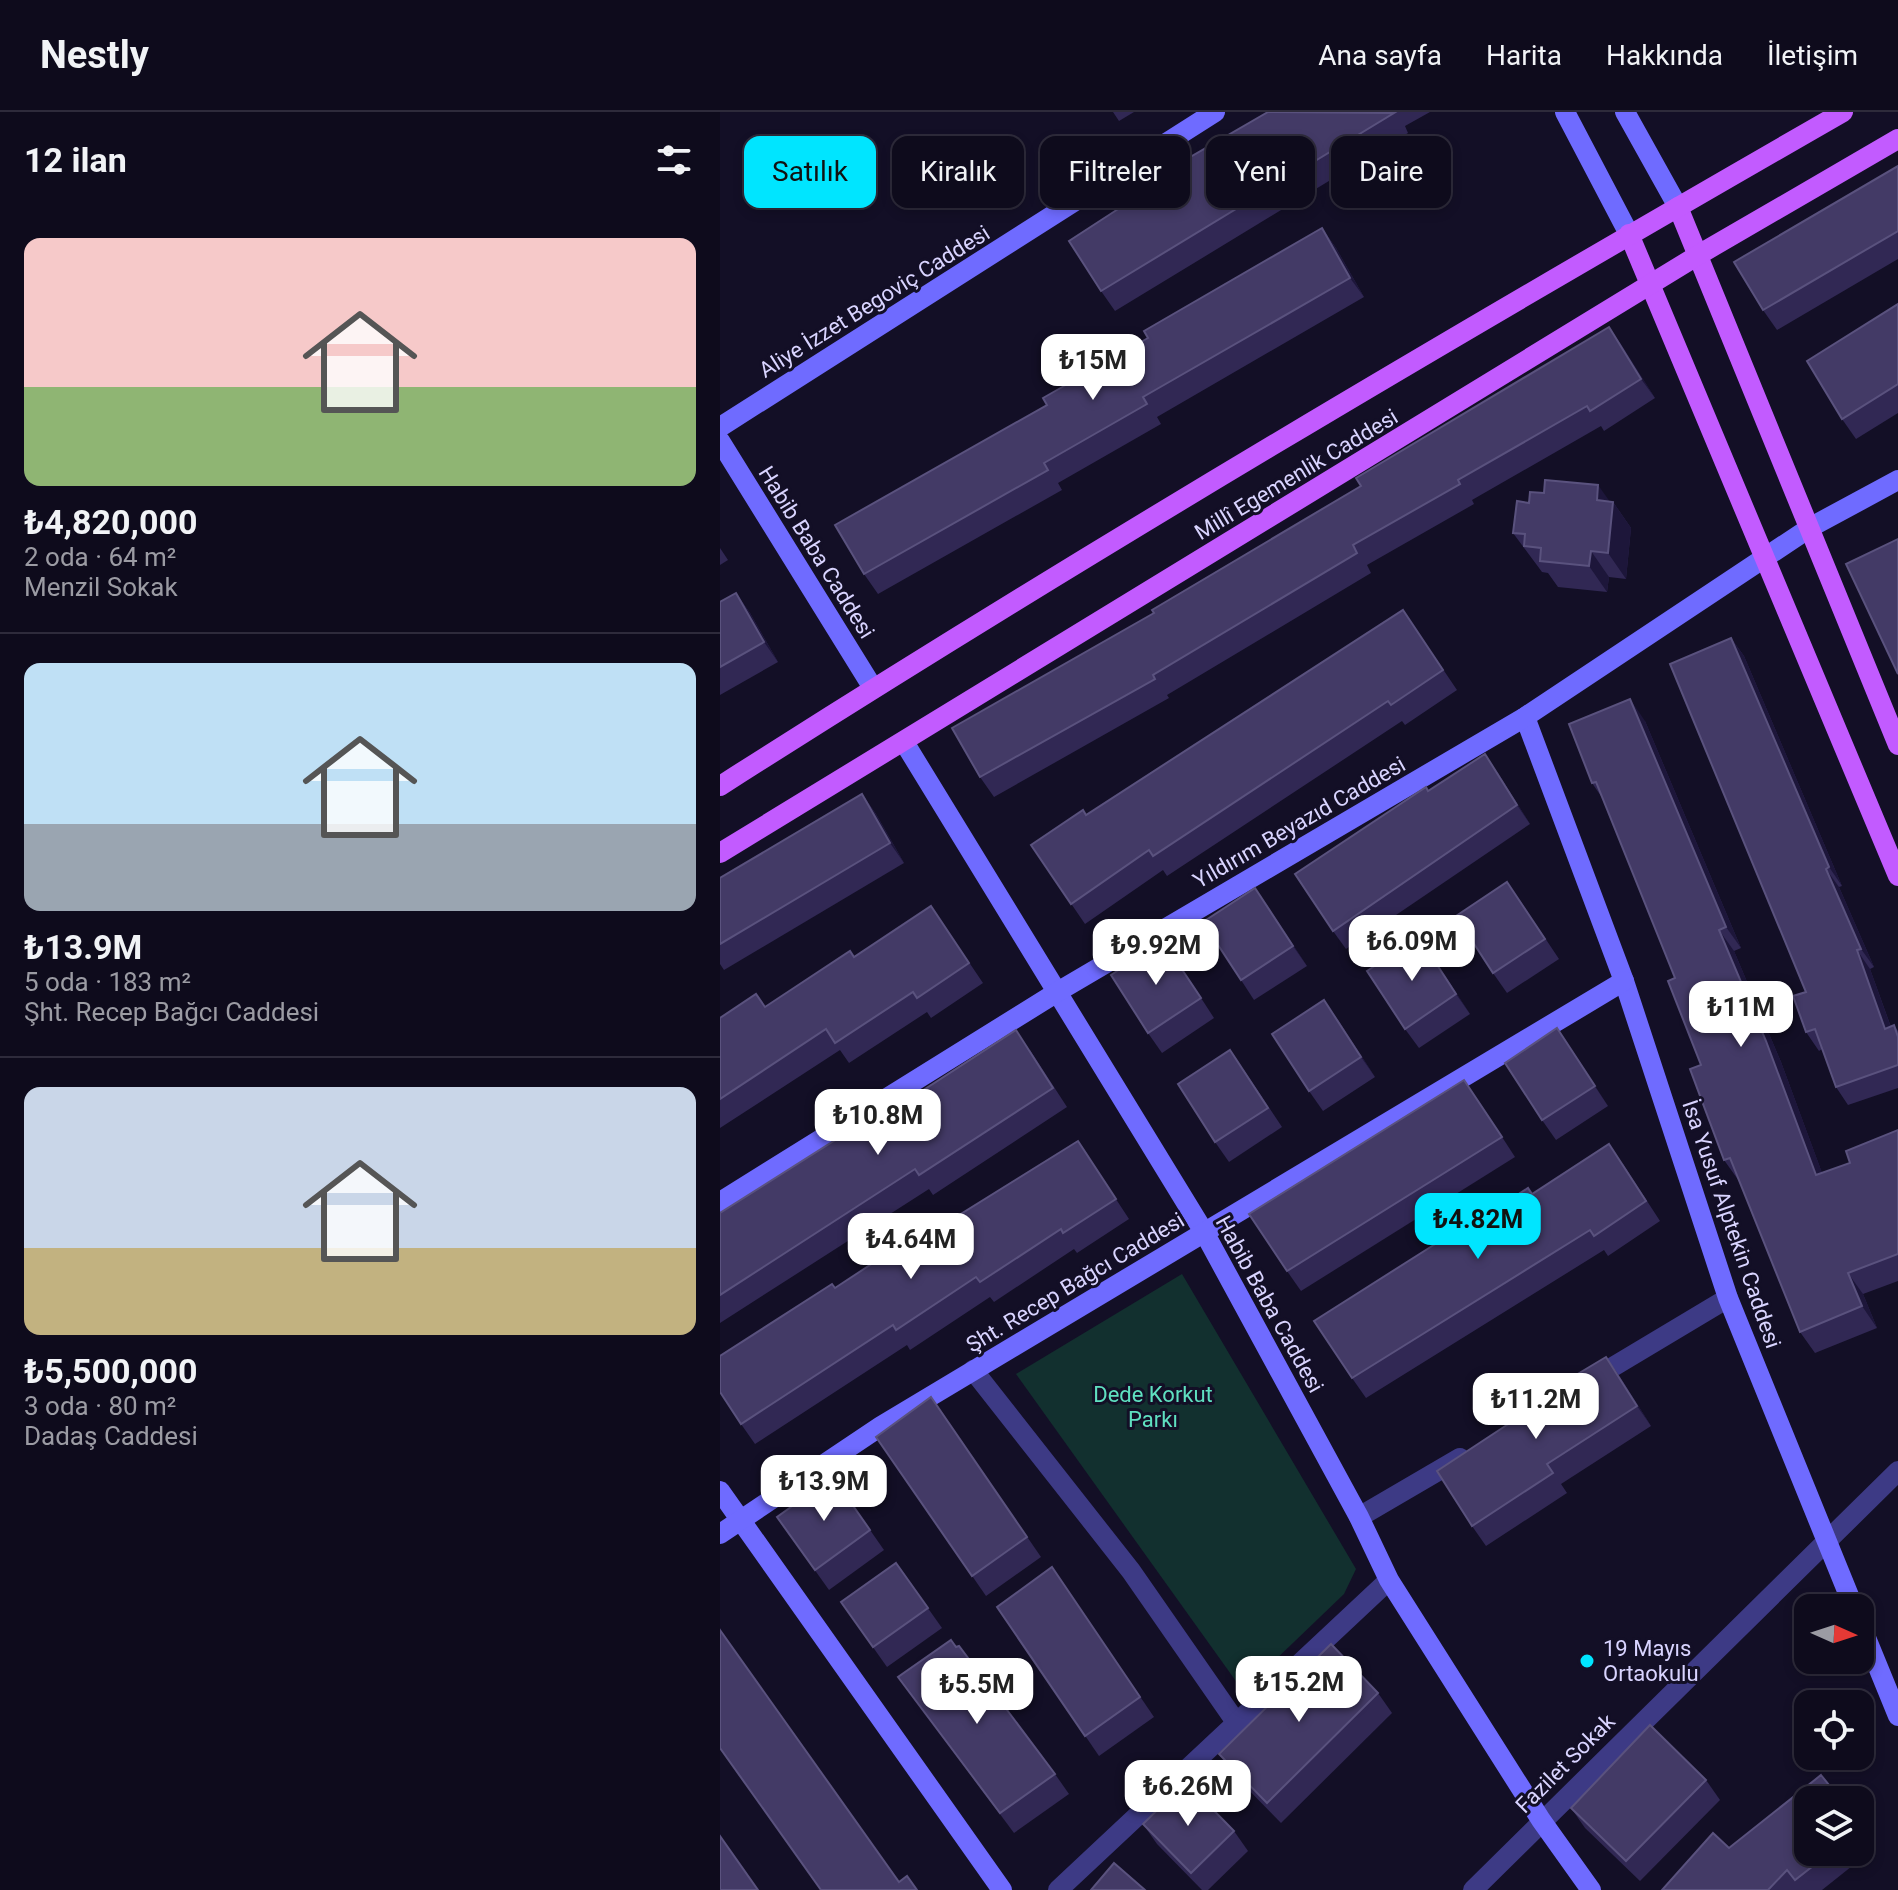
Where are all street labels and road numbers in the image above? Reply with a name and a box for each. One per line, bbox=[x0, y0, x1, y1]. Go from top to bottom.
street label: Aliye İzzet Begoviç Caddesi bbox=[754, 220, 994, 383]
street label: Millî Egemenlik Caddesi bbox=[1190, 404, 1402, 545]
street label: Habib Baba Caddesi bbox=[753, 462, 880, 643]
street label: Yıldırım Beyazıd Caddesi bbox=[1189, 751, 1410, 893]
street label: İsa Yusuf Alptekin Caddesi bbox=[1677, 1097, 1786, 1352]
street label: Şht. Recep Bağcı Caddesi bbox=[962, 1207, 1189, 1357]
street label: Habib Baba Caddesi bbox=[1211, 1212, 1329, 1397]
street label: Fazilet Sokak bbox=[1511, 1708, 1621, 1818]

